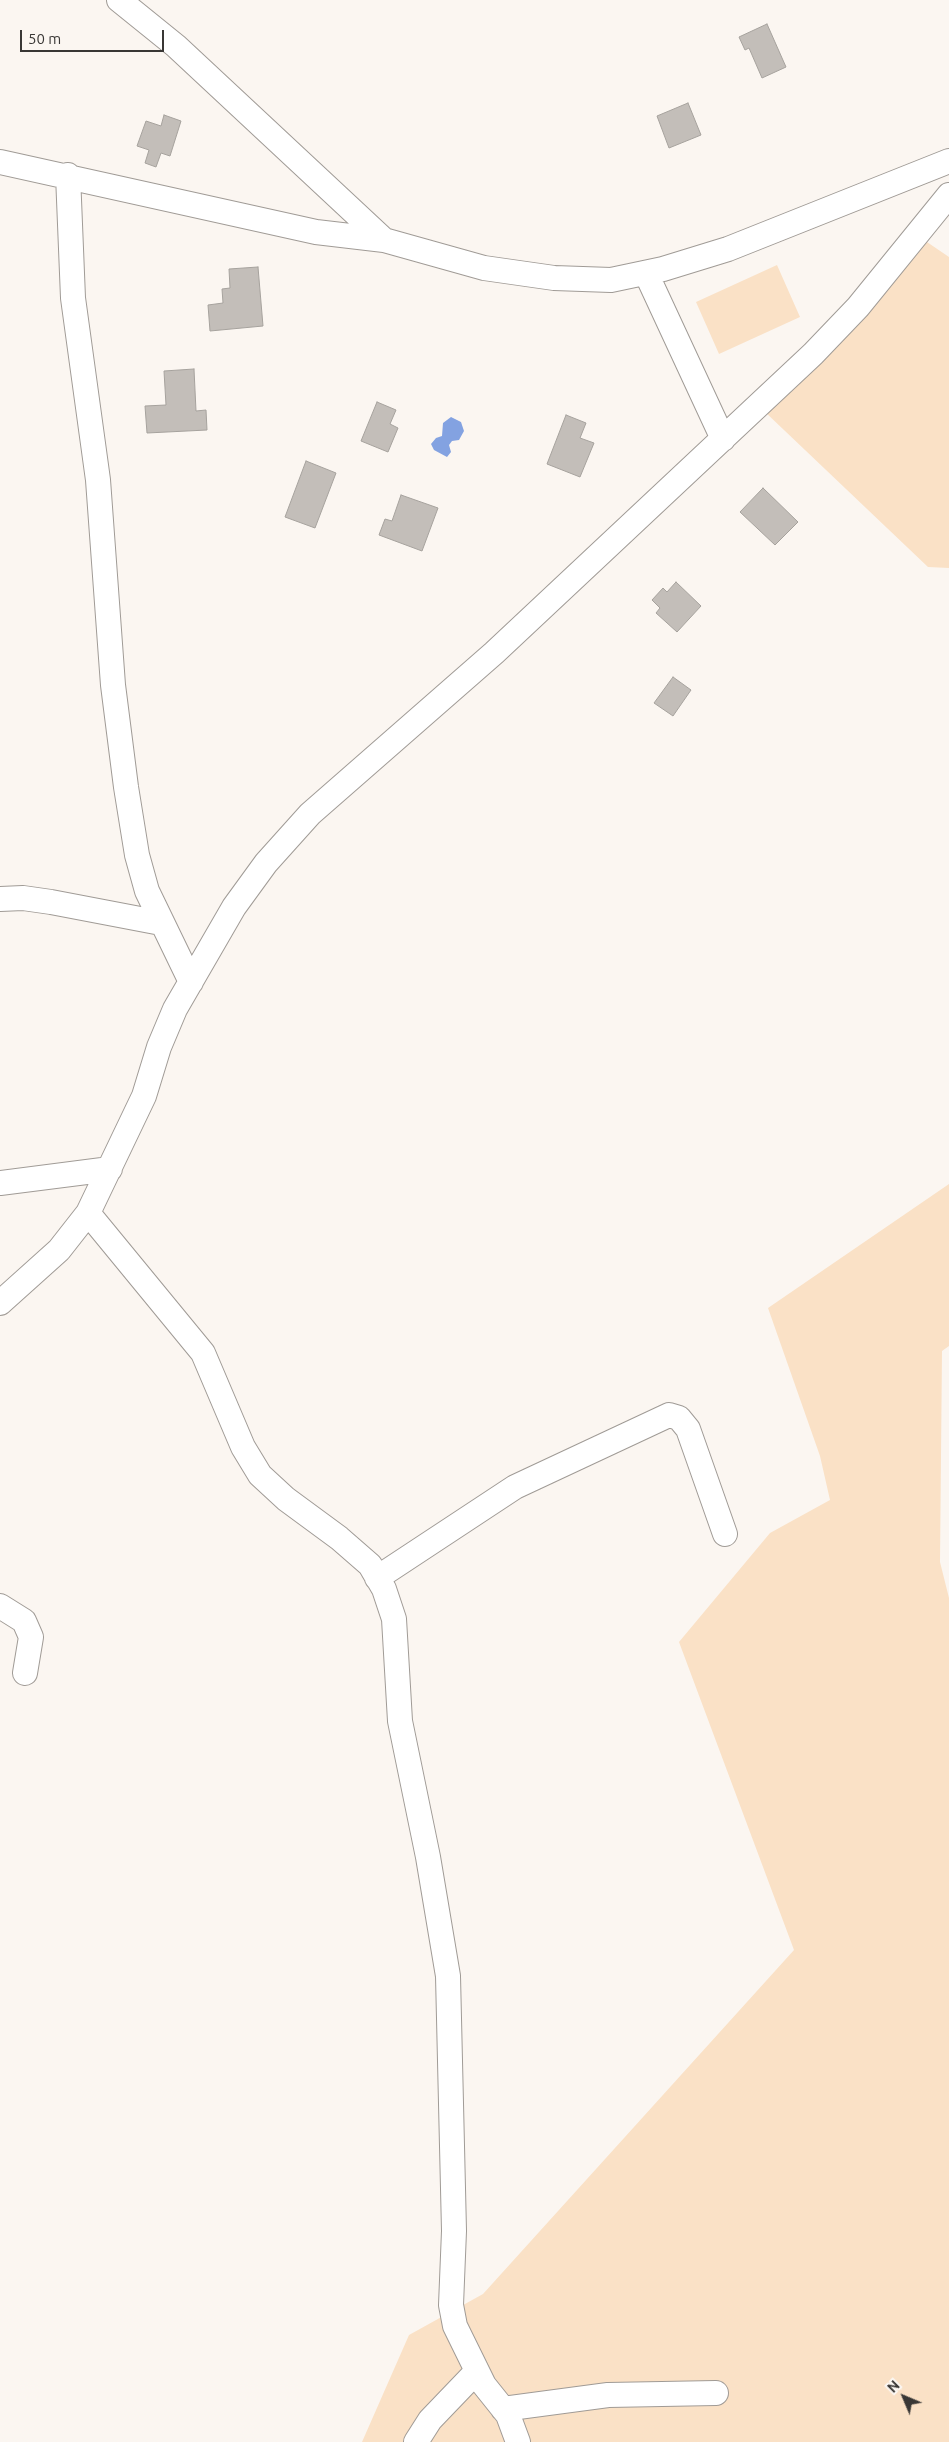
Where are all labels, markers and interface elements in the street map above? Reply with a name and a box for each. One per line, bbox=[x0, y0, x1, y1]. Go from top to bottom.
scale bar bbox=[22, 20, 166, 52]
text: 50 m bbox=[28, 30, 61, 47]
north arrow bbox=[879, 2372, 929, 2422]
text: N bbox=[884, 2377, 903, 2396]

